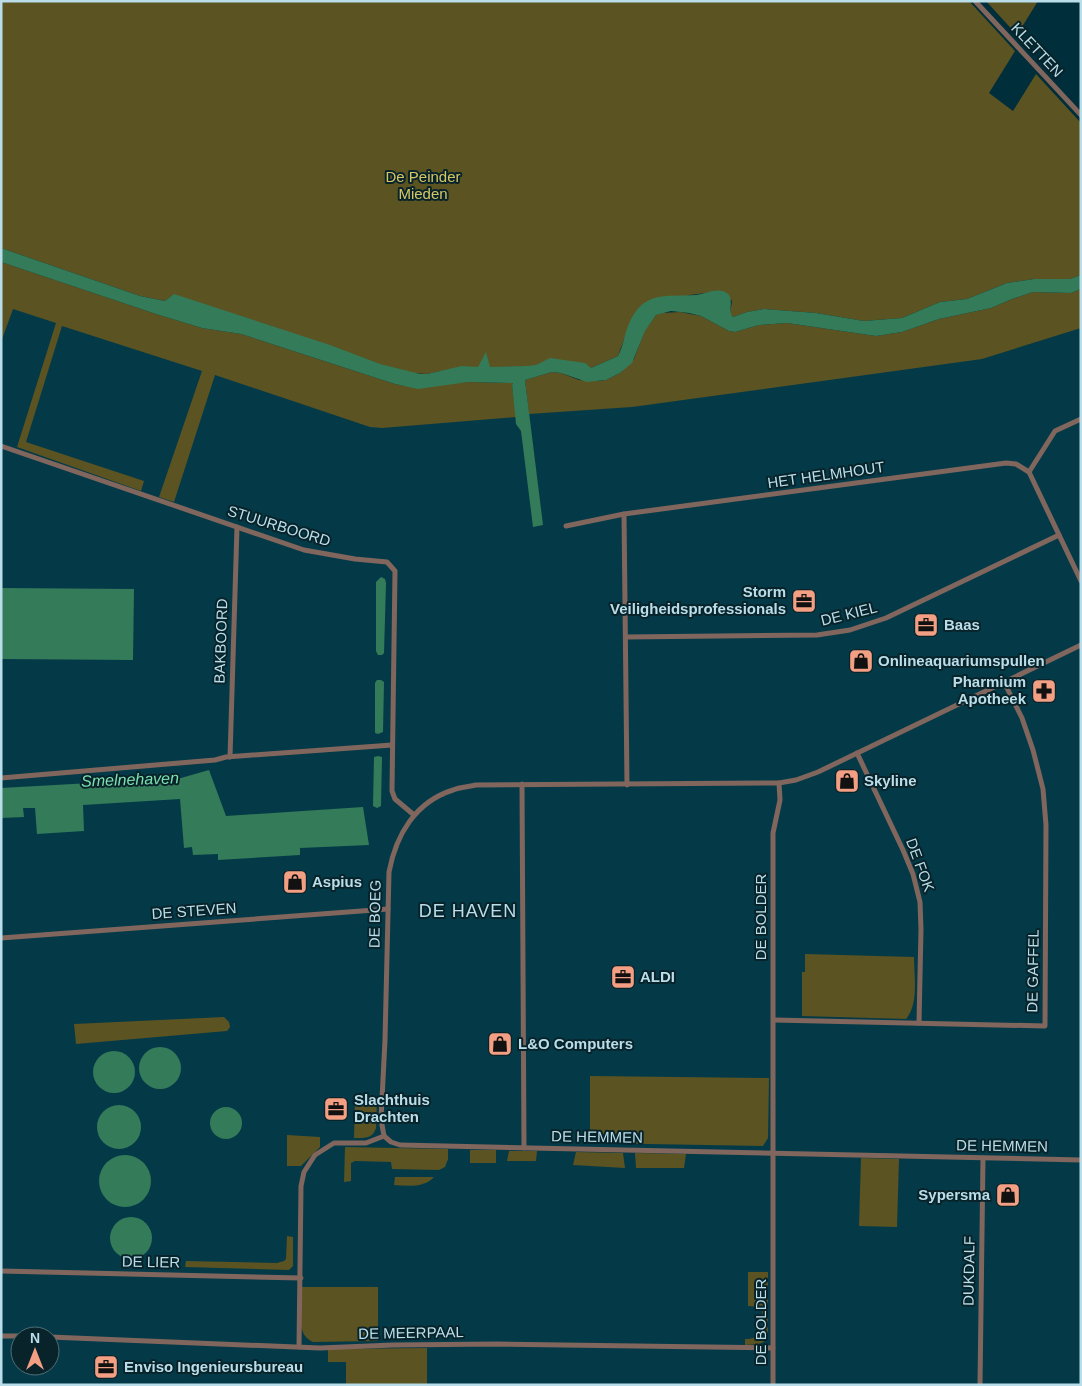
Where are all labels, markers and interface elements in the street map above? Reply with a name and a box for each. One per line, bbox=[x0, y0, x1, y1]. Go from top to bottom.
street label: KLETTEN bbox=[1008, 19, 1067, 80]
park label: De Peinder Mieden bbox=[385, 168, 461, 202]
street label: HET HELMHOUT bbox=[766, 458, 886, 491]
street label: STUURBOORD bbox=[226, 502, 333, 549]
place label: Storm Veiligheidsprofessionals bbox=[610, 583, 786, 617]
office icon: Storm Veiligheidsprofessionals bbox=[791, 588, 817, 614]
street label: BAKBOORD bbox=[211, 598, 230, 684]
street label: DE KIEL bbox=[819, 598, 879, 629]
office icon: Baas bbox=[913, 612, 939, 638]
place label: Baas bbox=[944, 616, 980, 633]
shop icon: Onlineaquariumspullen bbox=[848, 648, 874, 674]
place label: Onlineaquariumspullen bbox=[878, 652, 1045, 669]
place label: Pharmium Apotheek bbox=[953, 673, 1027, 707]
pharmacy icon: Pharmium Apotheek bbox=[1031, 678, 1057, 704]
shop icon: Skyline bbox=[834, 768, 860, 794]
water label: Smelnehaven bbox=[81, 769, 179, 790]
place label: Skyline bbox=[864, 772, 917, 789]
street label: DE FOK bbox=[903, 836, 938, 894]
shop icon: Aspius bbox=[282, 869, 308, 895]
place label: Aspius bbox=[312, 873, 362, 890]
street label: DE BOLDER bbox=[752, 873, 769, 960]
street label: DE BOEG bbox=[365, 880, 384, 948]
street label: DE STEVEN bbox=[151, 899, 237, 922]
district label: DE HAVEN bbox=[419, 901, 517, 921]
street label: DE GAFFEL bbox=[1023, 929, 1042, 1013]
office icon: ALDI bbox=[610, 964, 636, 990]
place label: ALDI bbox=[640, 968, 675, 985]
shop icon: L&O Computers bbox=[487, 1031, 513, 1057]
place label: L&O Computers bbox=[518, 1035, 633, 1052]
place label: Slachthuis Drachten bbox=[354, 1091, 430, 1125]
office icon: Slachthuis Drachten bbox=[323, 1096, 349, 1122]
street label: DE HEMMEN bbox=[551, 1127, 643, 1146]
street label: DE HEMMEN bbox=[956, 1136, 1048, 1155]
shop icon: Sypersma bbox=[995, 1182, 1021, 1208]
place label: Sypersma bbox=[918, 1186, 991, 1203]
street label: DUKDALF bbox=[959, 1236, 978, 1306]
street label: DE LIER bbox=[122, 1252, 180, 1271]
street label: DE BOLDER bbox=[752, 1278, 769, 1365]
street label: DE MEERPAAL bbox=[358, 1323, 464, 1342]
north arrow bbox=[10, 1326, 60, 1376]
text: N bbox=[30, 1330, 40, 1346]
office icon: Enviso Ingenieursbureau bbox=[93, 1354, 119, 1380]
place label: Enviso Ingenieursbureau bbox=[124, 1358, 303, 1375]

